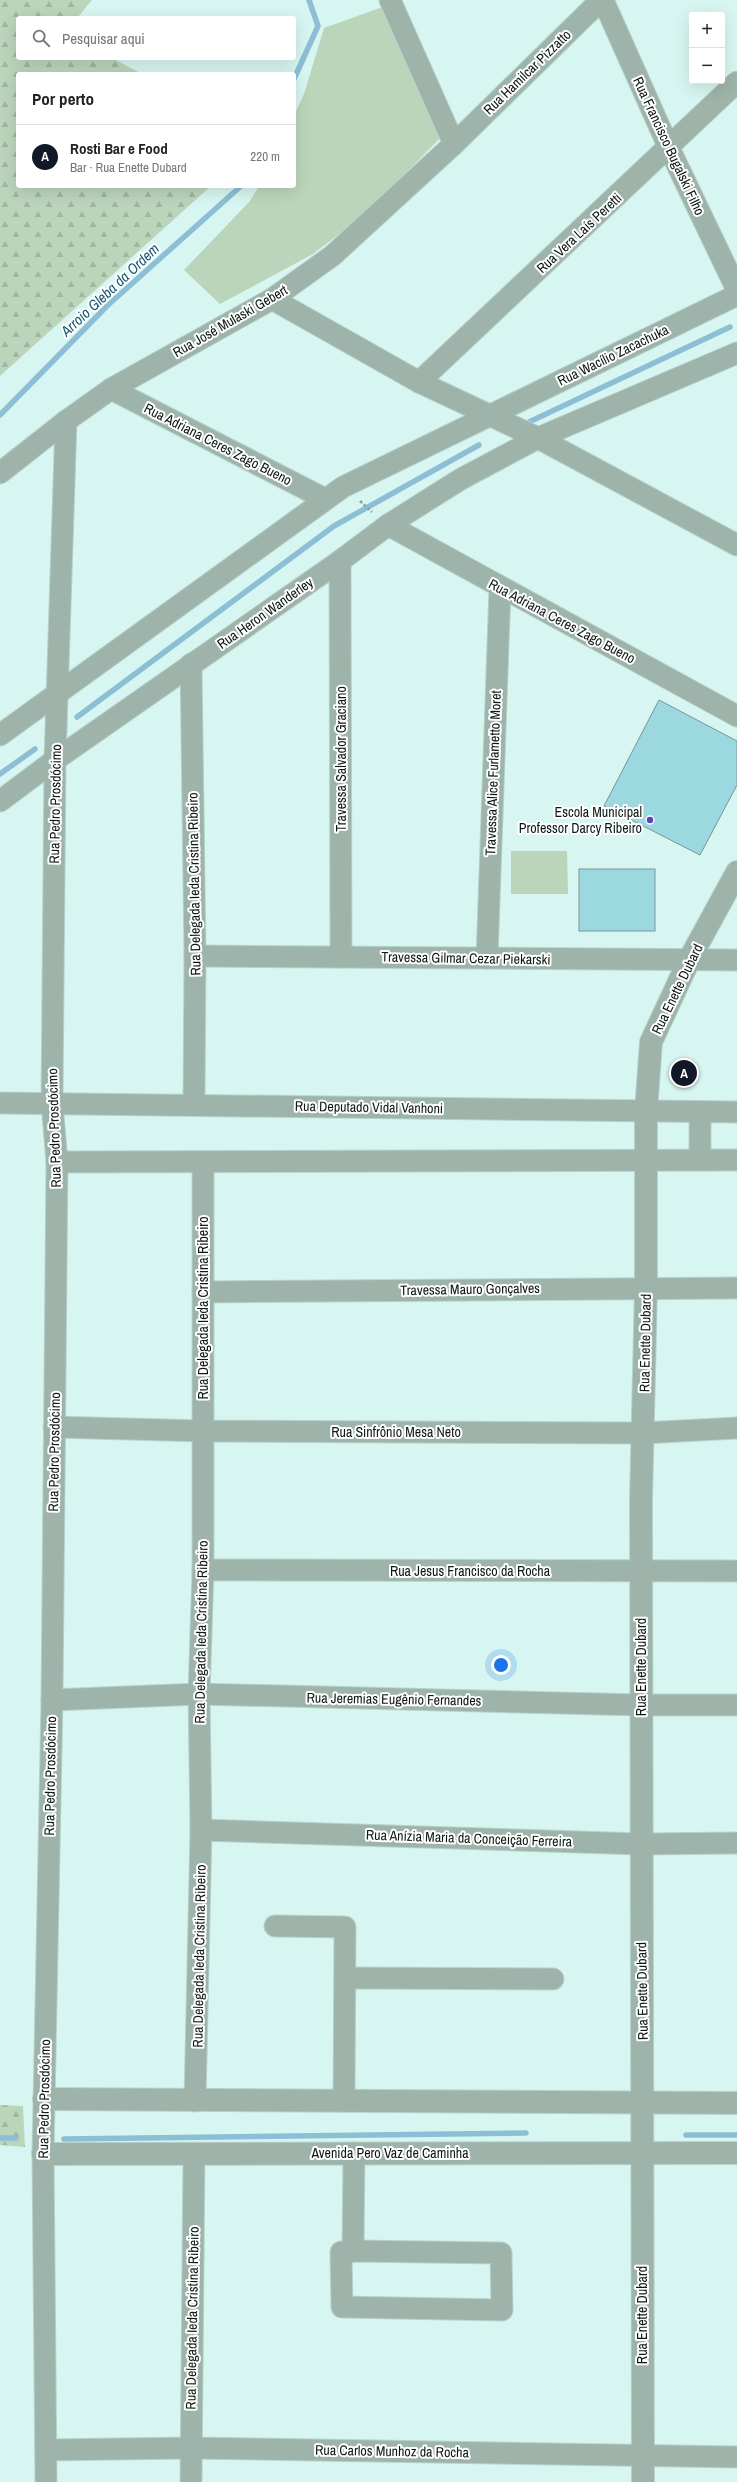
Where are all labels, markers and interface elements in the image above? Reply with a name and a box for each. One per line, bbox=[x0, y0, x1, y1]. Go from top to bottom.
map controls bbox=[689, 12, 725, 84]
button: + bbox=[689, 12, 725, 48]
search box bbox=[16, 16, 296, 60]
street label: Rua Hamilcar Pizzatto bbox=[479, 26, 575, 118]
icon: search bbox=[30, 27, 52, 49]
text: Pesquisar aqui bbox=[62, 28, 145, 49]
button: − bbox=[689, 48, 725, 84]
street label: Rua Francisco Bugalski Filho bbox=[629, 74, 709, 218]
text: Por perto bbox=[32, 87, 94, 110]
text: Rosti Bar e Food bbox=[70, 138, 168, 159]
text: A bbox=[41, 148, 49, 165]
text: 220 m bbox=[250, 148, 280, 165]
text: Bar · Rua Enette Dubard bbox=[70, 159, 187, 176]
street label: Rua Vera Laís Peretti bbox=[533, 189, 625, 277]
water label: Arroio Gleba da Ordem bbox=[55, 238, 164, 342]
street label: Rua José Mulaski Gebert bbox=[169, 281, 291, 361]
street label: Rua Wacílio Zacachuka bbox=[554, 320, 672, 390]
street label: Rua Adriana Ceres Zago Bueno bbox=[141, 399, 295, 489]
street label: Rua Heron Wanderley bbox=[213, 573, 317, 653]
street label: Rua Adriana Ceres Zago Bueno bbox=[486, 575, 638, 667]
street label: Travessa Salvador Graciano bbox=[332, 686, 350, 832]
street label: Travessa Alice Furlametto Moret bbox=[481, 690, 505, 856]
street label: Rua Pedro Prosdócimo bbox=[45, 744, 65, 864]
street label: Rua Delegada Ieda Cristina Ribeiro bbox=[183, 792, 205, 976]
place label: Escola Municipal Professor Darcy Ribeiro bbox=[519, 803, 642, 837]
marker: Escola Municipal Professor Darcy Ribeiro bbox=[645, 815, 655, 825]
street label: Rua Enette Dubard bbox=[647, 941, 707, 1037]
street label: Travessa Gilmar Cezar Piekarski bbox=[381, 948, 551, 968]
pin: A bbox=[671, 1058, 697, 1088]
street label: Rua Pedro Prosdócimo bbox=[43, 1068, 65, 1188]
street label: Rua Deputado Vidal Vanhoni bbox=[295, 1097, 443, 1117]
street label: Rua Delegada Ieda Cristina Ribeiro bbox=[194, 1216, 212, 1400]
street label: Travessa Mauro Gonçalves bbox=[400, 1279, 540, 1299]
street label: Rua Enette Dubard bbox=[635, 1294, 655, 1392]
street label: Rua Pedro Prosdócimo bbox=[44, 1392, 64, 1512]
street label: Rua Sinfrônio Mesa Neto bbox=[331, 1423, 461, 1441]
street label: Rua Delegada Ieda Cristina Ribeiro bbox=[190, 1540, 212, 1724]
street label: Rua Jesus Francisco da Rocha bbox=[390, 1562, 551, 1580]
street label: Rua Enette Dubard bbox=[632, 1618, 650, 1716]
your location bbox=[491, 1655, 511, 1675]
street label: Rua Jeremias Eugênio Fernandes bbox=[306, 1688, 482, 1710]
street label: Rua Pedro Prosdócimo bbox=[40, 1716, 60, 1836]
street label: Rua Anízia Maria da Conceição Ferreira bbox=[366, 1825, 573, 1851]
street label: Rua Delegada Ieda Cristina Ribeiro bbox=[188, 1864, 210, 2048]
street label: Rua Enette Dubard bbox=[632, 1942, 652, 2040]
street label: Rua Pedro Prosdócimo bbox=[34, 2039, 54, 2159]
street label: Avenida Pero Vaz de Caminha bbox=[310, 2144, 469, 2162]
street label: Rua Delegada Ieda Cristina Ribeiro bbox=[181, 2226, 203, 2410]
street label: Rua Enette Dubard bbox=[633, 2266, 651, 2364]
street label: Rua Carlos Munhoz da Rocha bbox=[315, 2441, 470, 2461]

